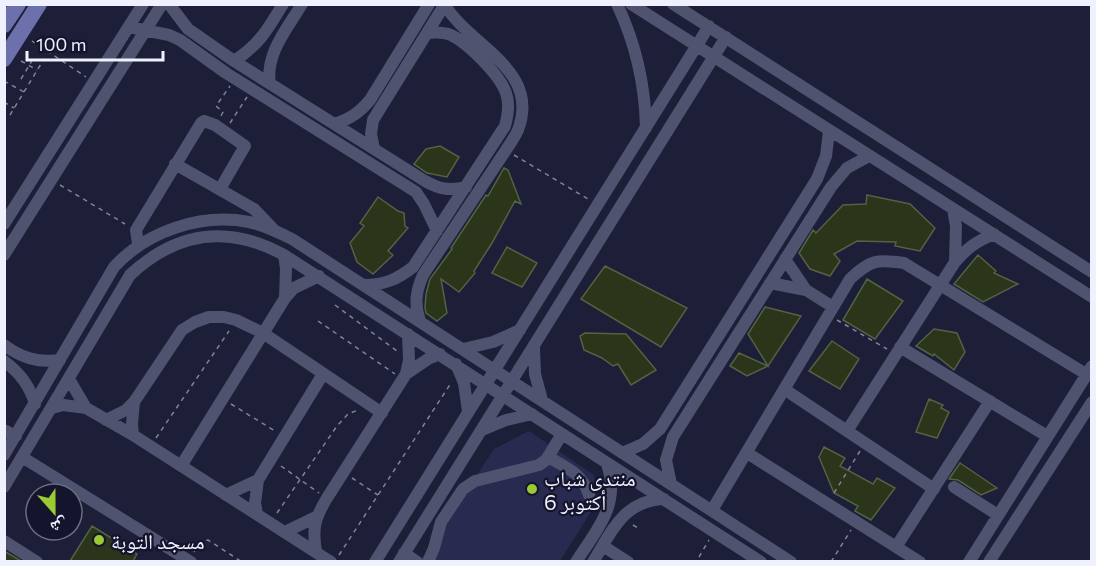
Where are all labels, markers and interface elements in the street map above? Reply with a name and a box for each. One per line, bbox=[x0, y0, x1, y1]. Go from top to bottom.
scale bar bbox=[27, 24, 164, 62]
text: 100 m bbox=[36, 33, 86, 55]
place label: منتدى شباب 6 أكتوبر bbox=[544, 465, 636, 514]
north arrow bbox=[24, 482, 84, 542]
marker: منتدى شباب 6 أكتوبر bbox=[525, 482, 539, 496]
text: ش bbox=[48, 514, 71, 538]
place label: مسجد التوبة bbox=[111, 528, 205, 553]
marker: مسجد التوبة bbox=[92, 533, 106, 547]

